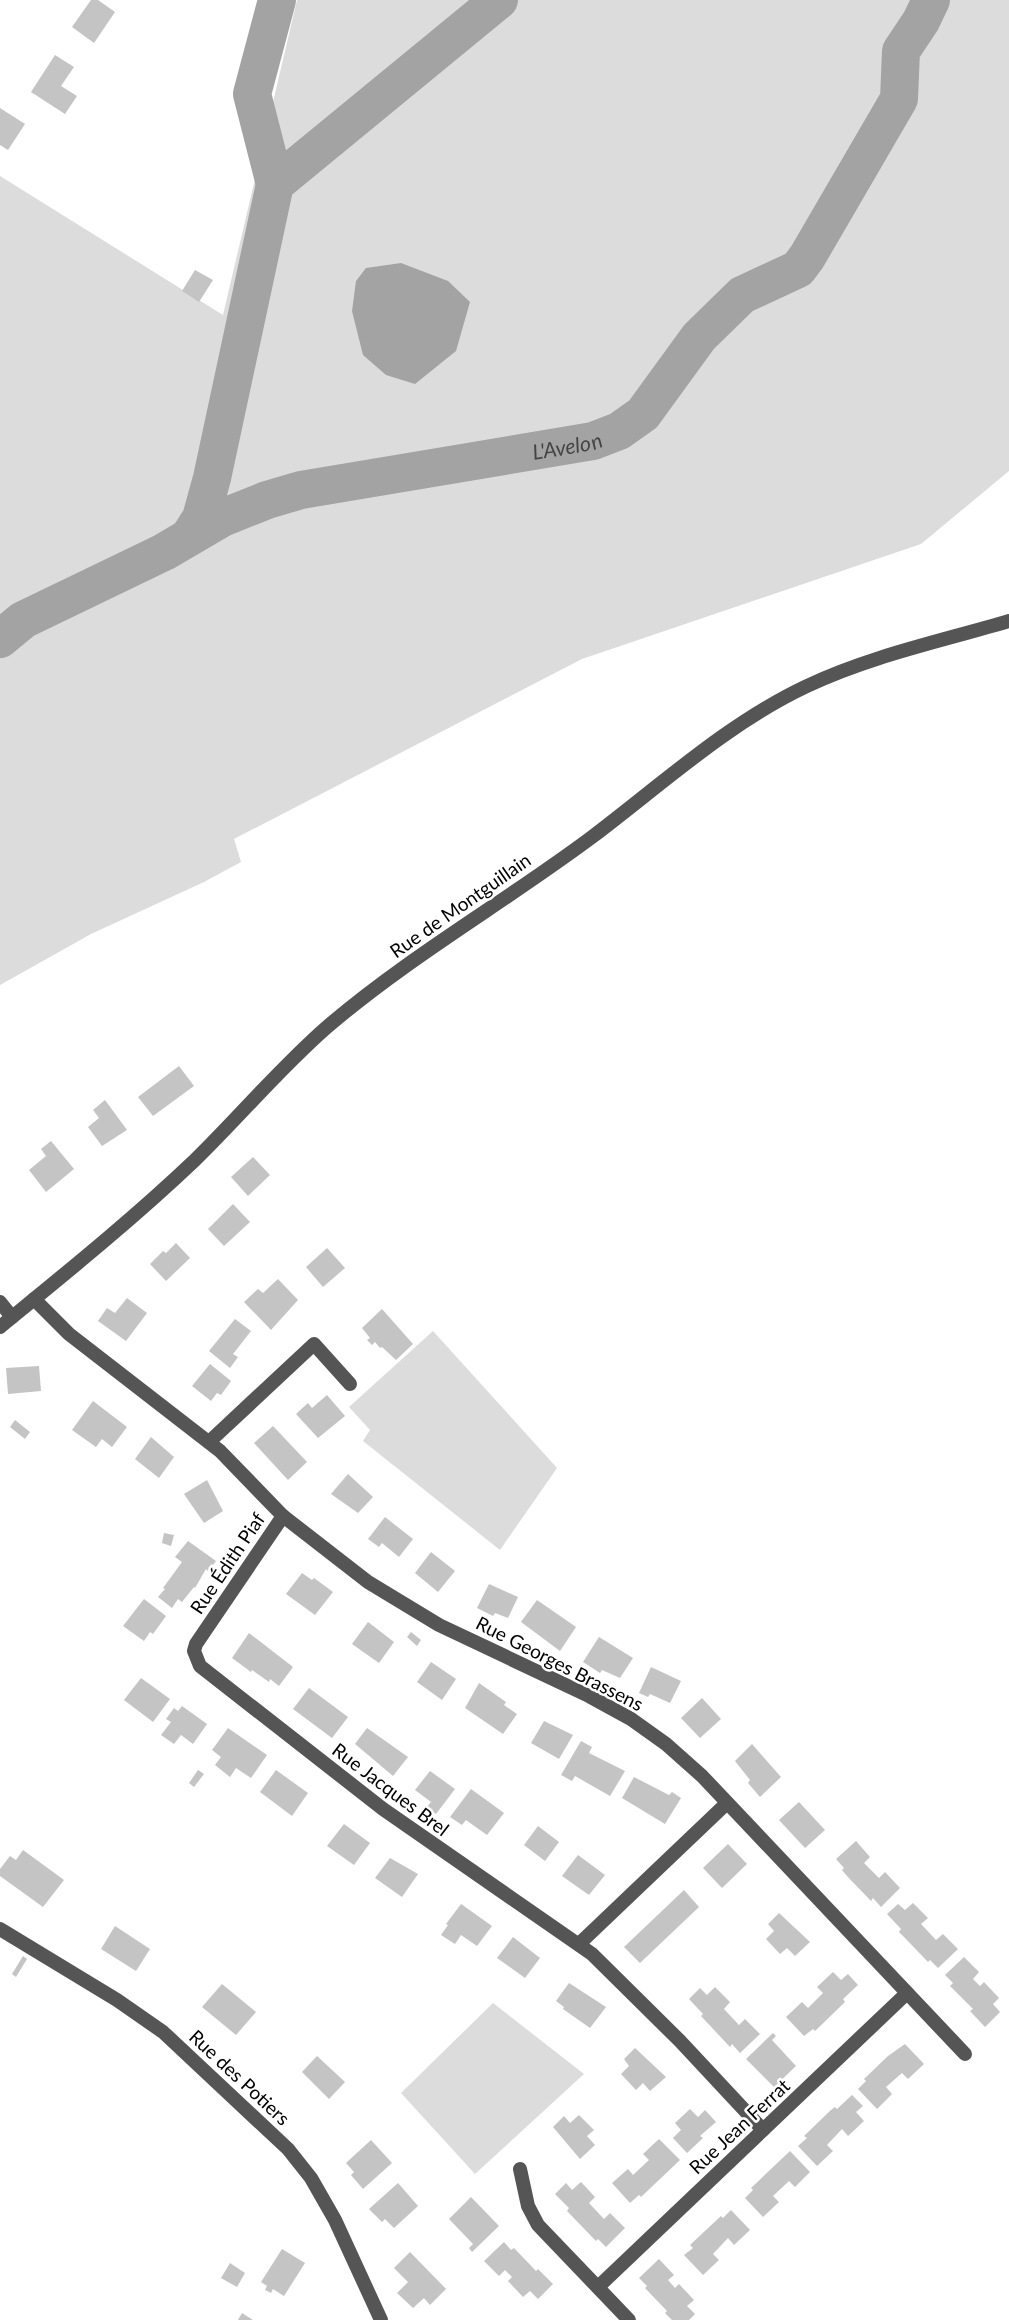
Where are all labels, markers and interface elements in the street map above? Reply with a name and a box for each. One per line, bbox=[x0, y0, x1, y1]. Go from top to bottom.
water label: L'Avelon bbox=[530, 426, 605, 464]
street label: Rue de Montguillain bbox=[385, 848, 535, 962]
street label: Rue Édith Piaf bbox=[185, 1508, 269, 1618]
street label: Rue Georges Brassens bbox=[472, 1611, 648, 1715]
street label: Rue Jacques Brel bbox=[328, 1738, 454, 1840]
street label: Rue des Potiers bbox=[185, 2025, 295, 2129]
street label: Rue Jean Ferrat bbox=[684, 2074, 794, 2178]

